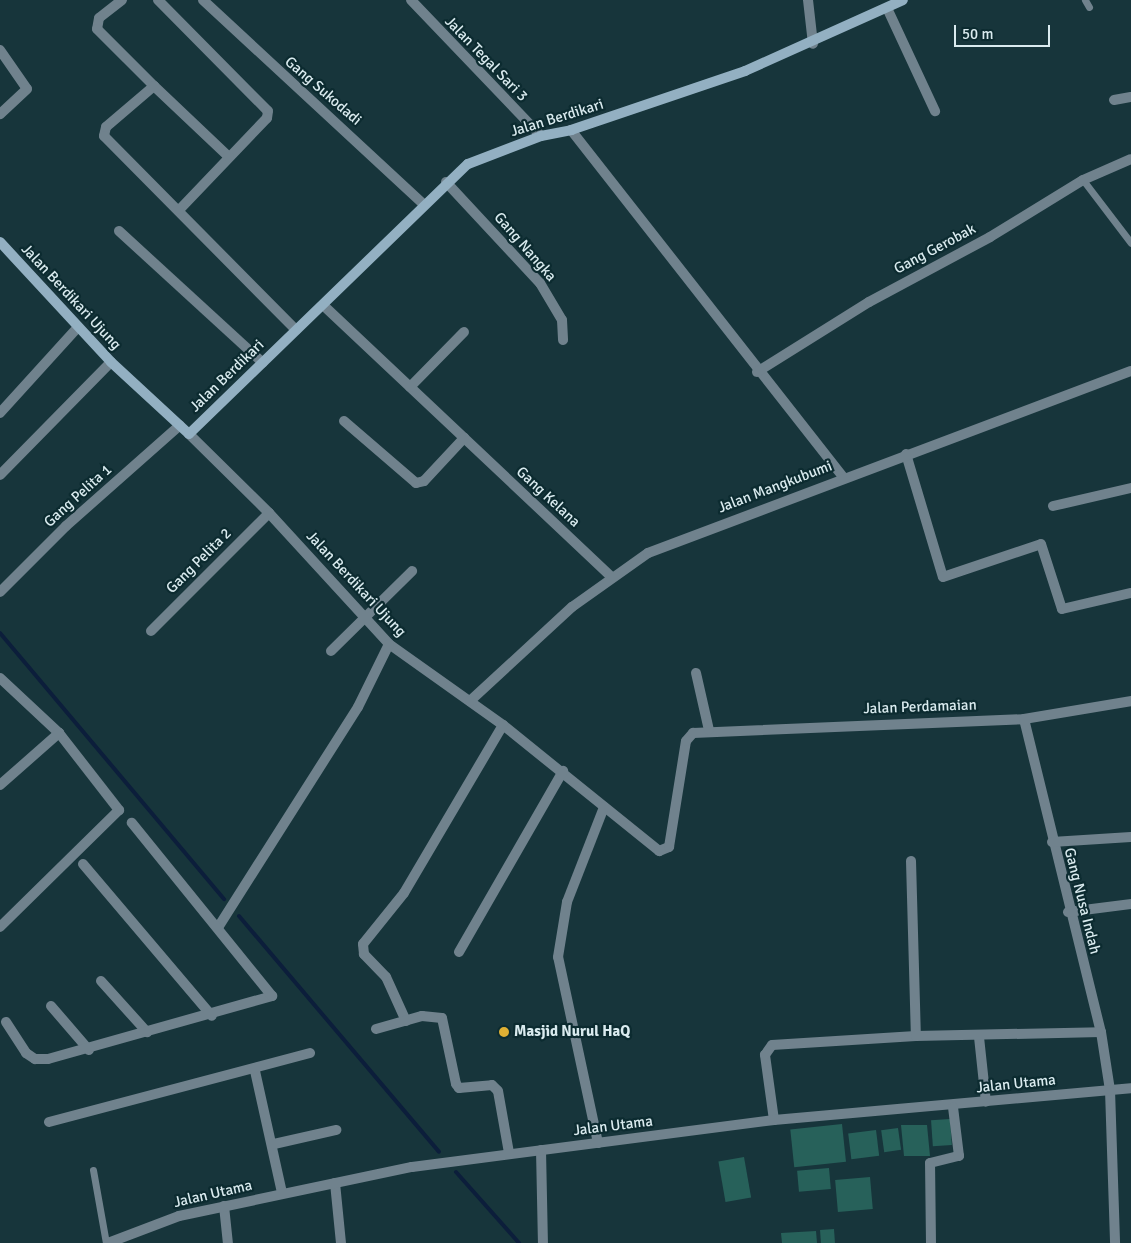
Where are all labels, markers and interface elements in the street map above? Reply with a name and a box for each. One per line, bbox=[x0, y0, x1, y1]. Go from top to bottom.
street label: Jalan Tegal Sari 3 bbox=[441, 13, 531, 105]
scale bar bbox=[956, 15, 1052, 47]
text: 50 m bbox=[962, 25, 993, 43]
street label: Gang Sukodadi bbox=[281, 53, 365, 129]
street label: Jalan Berdikari bbox=[508, 95, 606, 141]
street label: Gang Nangka bbox=[490, 209, 560, 285]
street label: Gang Gerobak bbox=[891, 220, 979, 278]
street label: Jalan Berdikari Ujung bbox=[17, 240, 125, 354]
street label: Jalan Berdikari bbox=[186, 336, 268, 416]
street label: Jalan Mangkubumi bbox=[715, 457, 835, 517]
street label: Gang Pelita 1 bbox=[40, 461, 116, 531]
street label: Gang Kelana bbox=[512, 463, 584, 531]
street label: Gang Pelita 2 bbox=[163, 525, 235, 597]
street label: Jalan Berdikari Ujung bbox=[302, 527, 410, 641]
street label: Jalan Perdamaian bbox=[863, 696, 977, 718]
street label: Gang Nusa Indah bbox=[1060, 846, 1104, 956]
place label: Masjid Nurul HaQ bbox=[514, 1023, 630, 1041]
marker: Masjid Nurul HaQ bbox=[498, 1026, 510, 1038]
street label: Jalan Utama bbox=[975, 1071, 1057, 1097]
street label: Jalan Utama bbox=[572, 1112, 654, 1140]
street label: Jalan Utama bbox=[172, 1176, 254, 1212]

